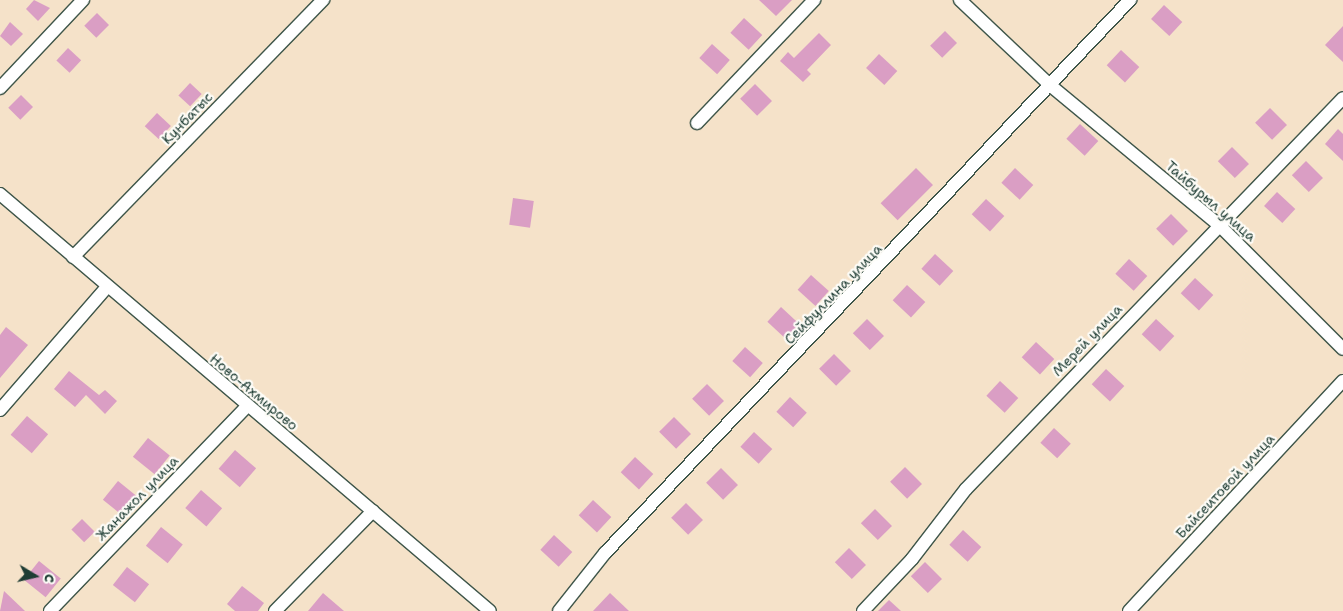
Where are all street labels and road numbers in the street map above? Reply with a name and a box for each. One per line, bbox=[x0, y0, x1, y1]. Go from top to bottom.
street label: Кунбатыс bbox=[158, 89, 216, 147]
street label: Тайбурыл улица bbox=[1162, 157, 1260, 245]
street label: Сейфуллина улица bbox=[781, 240, 885, 348]
street label: Мерей улица bbox=[1049, 301, 1125, 379]
street label: Ново-Ахмирово bbox=[206, 350, 302, 434]
street label: Байсеитовой улица bbox=[1172, 430, 1278, 542]
street label: Жанажол улица bbox=[92, 452, 182, 544]

